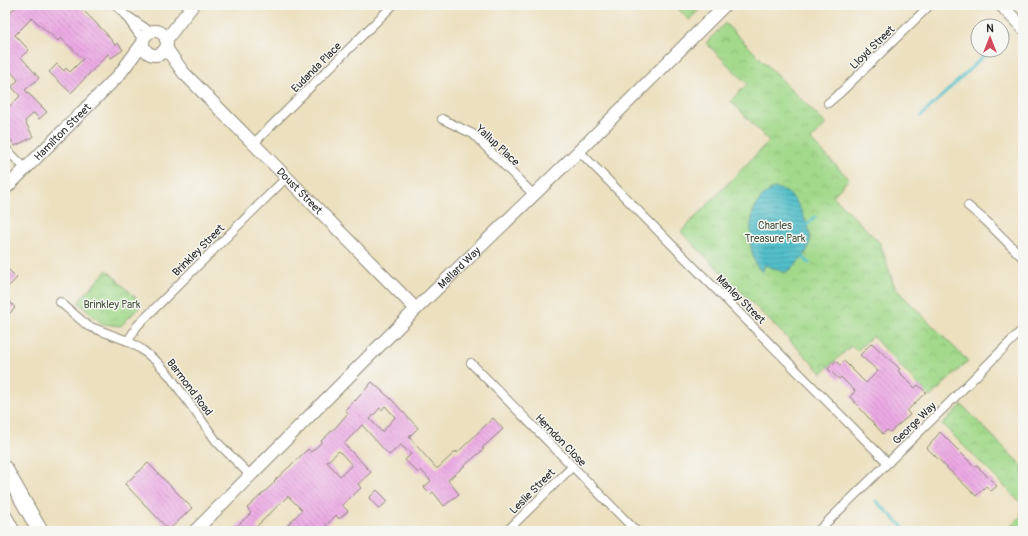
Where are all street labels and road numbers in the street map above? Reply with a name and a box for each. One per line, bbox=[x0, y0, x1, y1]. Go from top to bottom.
street label: Lloyd Street bbox=[847, 22, 898, 72]
street label: Eudanda Place bbox=[289, 39, 344, 95]
street label: Hamilton Street bbox=[31, 100, 94, 163]
street label: Yallup Place bbox=[473, 121, 522, 169]
street label: Doust Street bbox=[274, 165, 325, 218]
street label: Brinkley Street bbox=[170, 221, 227, 279]
street label: Mallard Way bbox=[435, 244, 483, 291]
street label: Manley Street bbox=[713, 272, 768, 327]
street label: Barmond Road bbox=[164, 356, 215, 418]
street label: George Way bbox=[890, 399, 939, 447]
street label: Herndon Close bbox=[533, 412, 589, 469]
street label: Leslie Street bbox=[507, 466, 558, 517]

